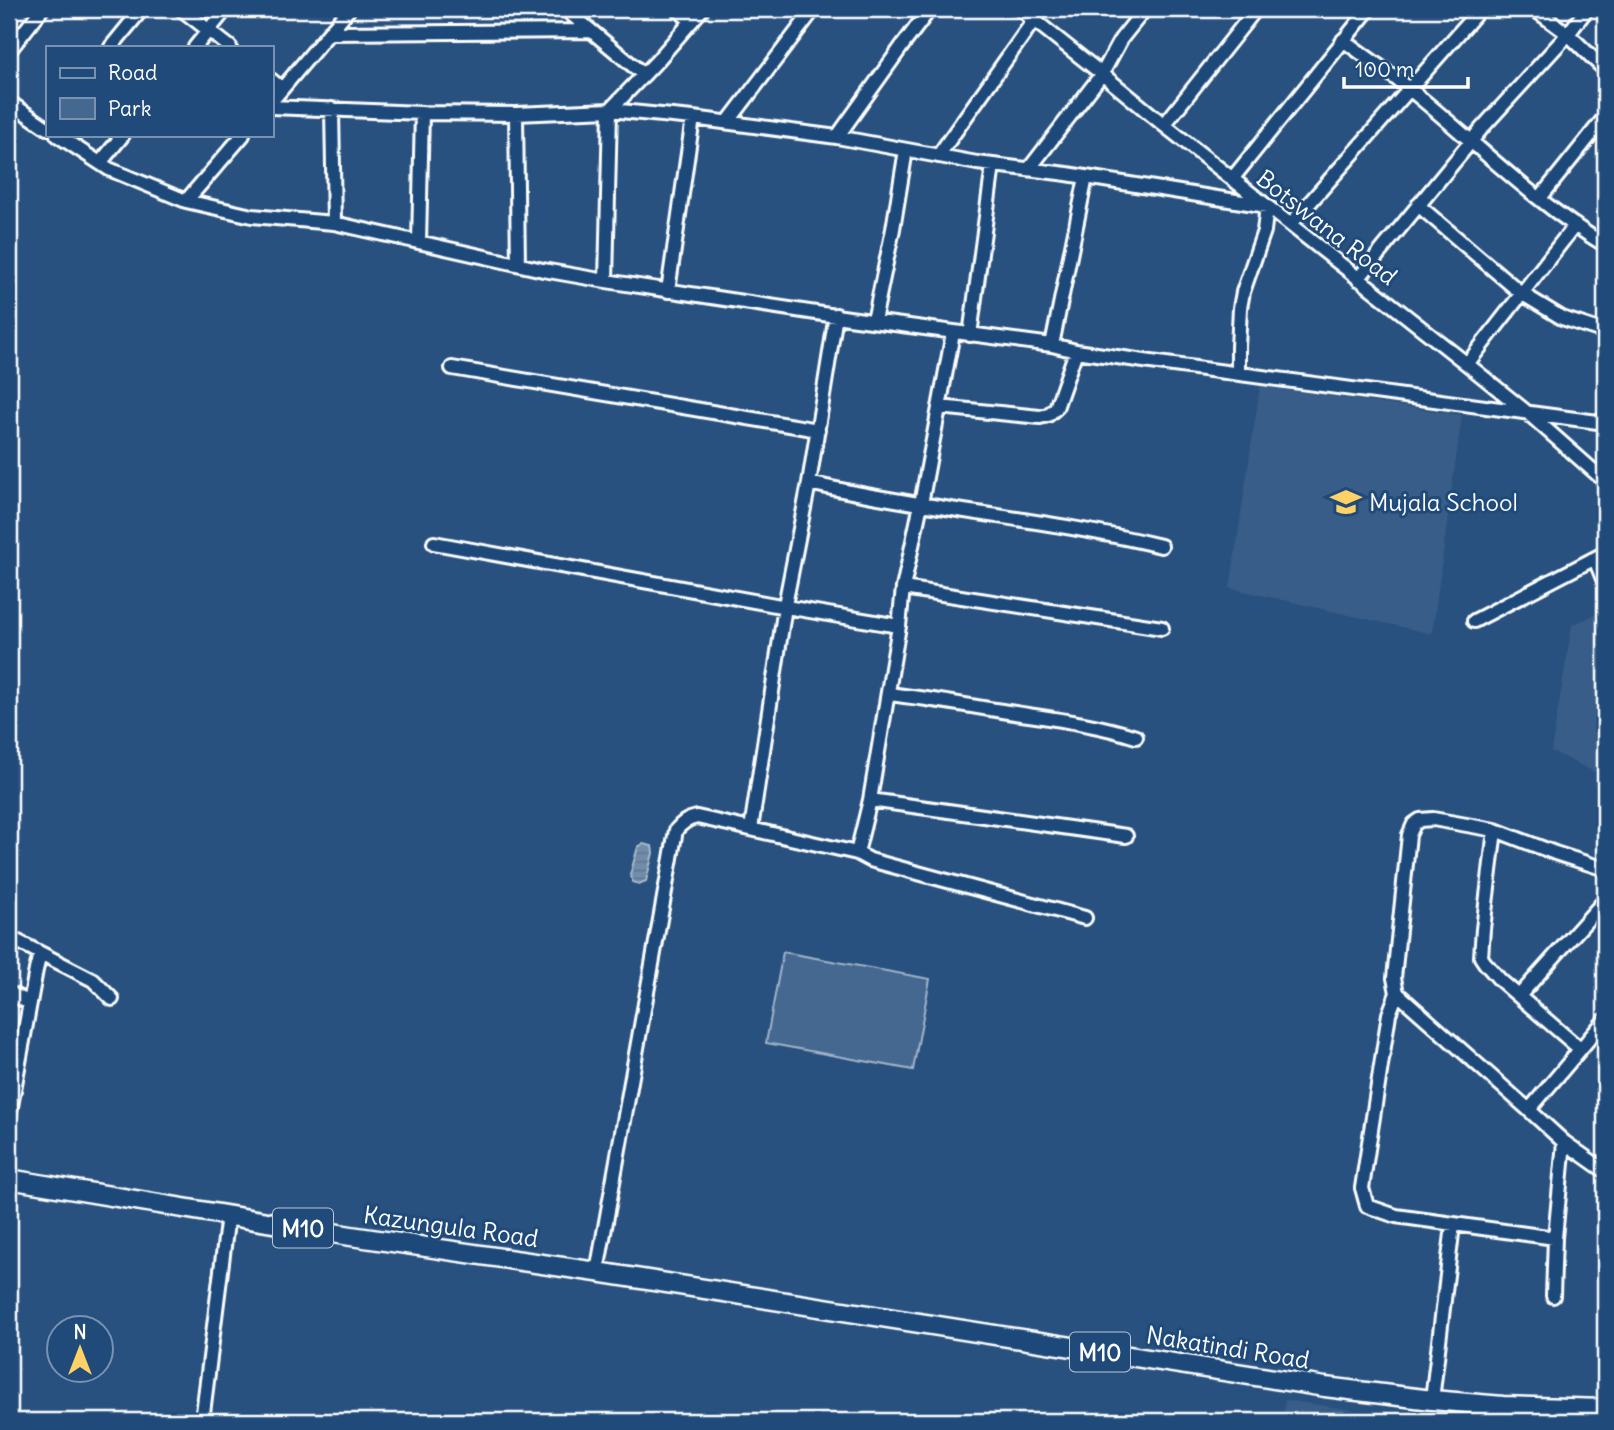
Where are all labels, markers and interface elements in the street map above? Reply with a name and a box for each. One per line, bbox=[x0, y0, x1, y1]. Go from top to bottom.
legend bbox=[46, 46, 273, 136]
scale bar bbox=[1344, 46, 1469, 90]
text: 100 m bbox=[1355, 56, 1414, 83]
text: Road bbox=[108, 59, 157, 86]
text: Park bbox=[108, 95, 151, 122]
street label: Botswana Road bbox=[1251, 163, 1403, 291]
school or university icon: Mujala School bbox=[1329, 485, 1363, 519]
place label: Mujala School bbox=[1369, 487, 1518, 517]
street label: Kazungula Road bbox=[362, 1199, 540, 1253]
road number: M10 bbox=[273, 1208, 333, 1247]
north arrow bbox=[46, 1314, 116, 1384]
street label: Nakatindi Road bbox=[1144, 1319, 1312, 1375]
text: N bbox=[73, 1320, 87, 1344]
road number: M10 bbox=[1070, 1332, 1130, 1372]

